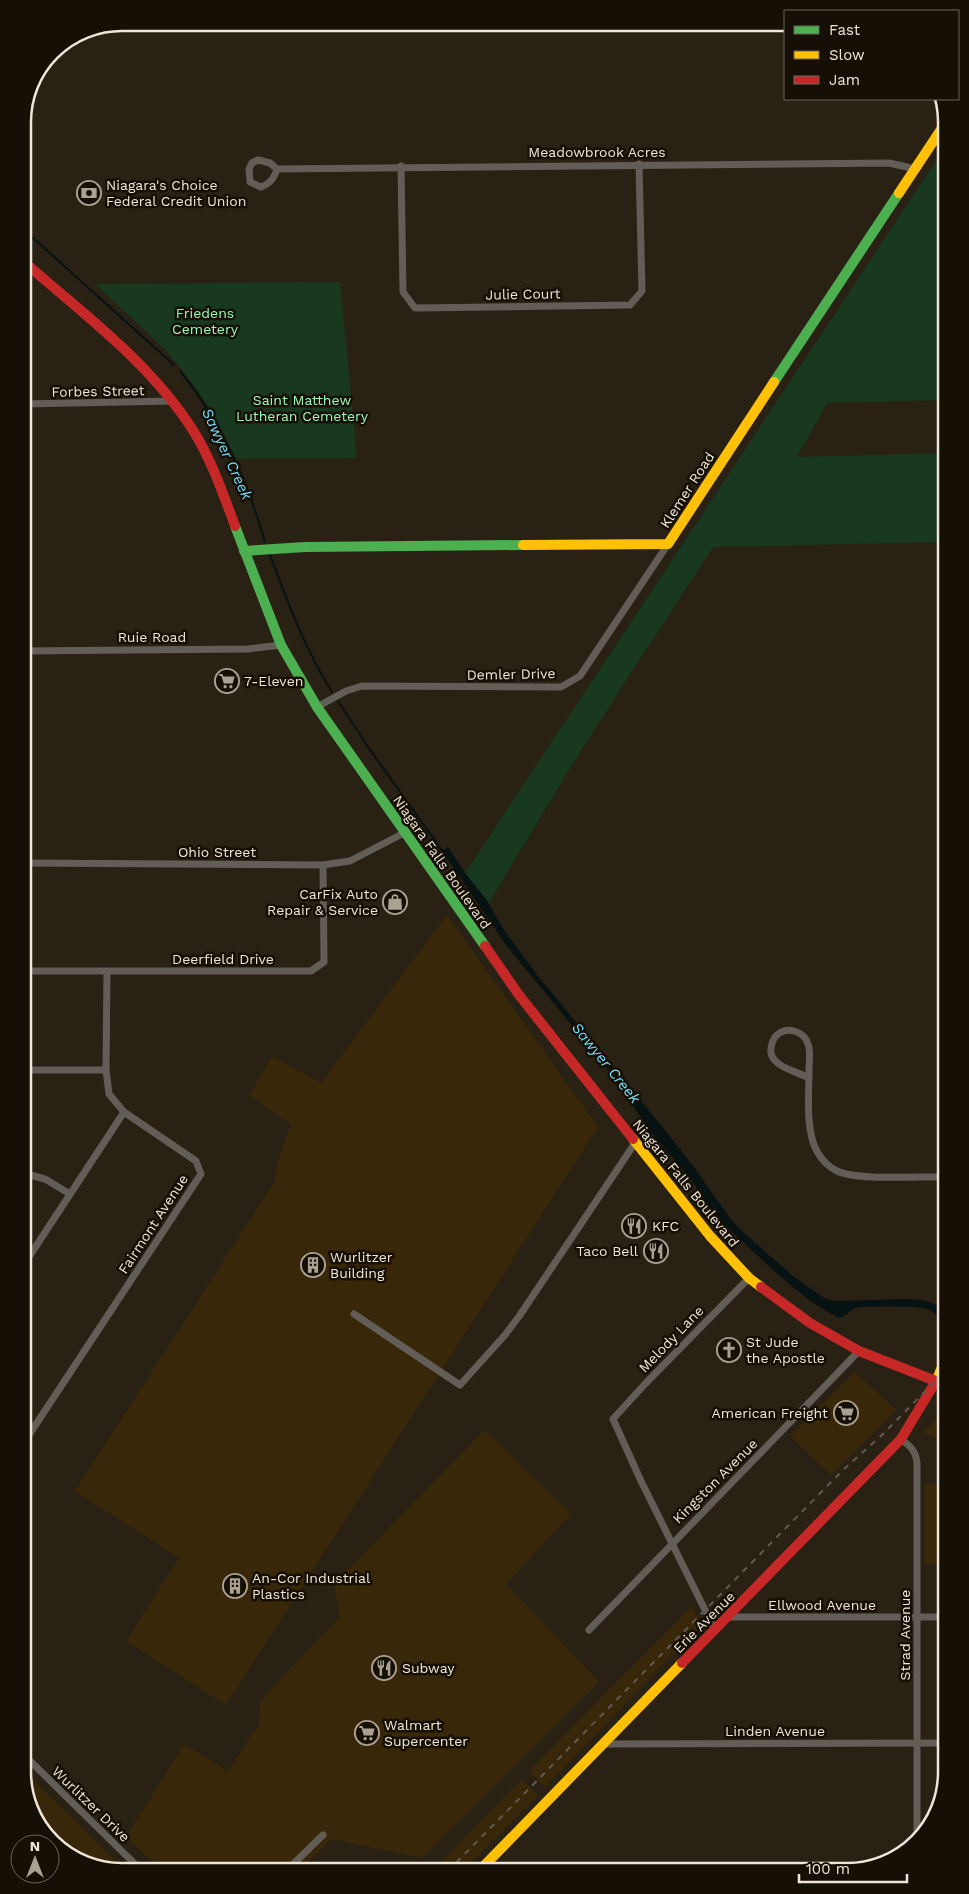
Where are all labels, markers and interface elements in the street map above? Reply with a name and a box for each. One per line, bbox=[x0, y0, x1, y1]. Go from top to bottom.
legend bbox=[784, 10, 959, 100]
text: Fast bbox=[829, 21, 861, 39]
text: Slow bbox=[829, 46, 865, 64]
text: Jam bbox=[829, 71, 860, 89]
street label: Meadowbrook Acres bbox=[528, 144, 666, 160]
place label: Niagara's Choice Federal Credit Union bbox=[106, 177, 246, 209]
bank icon: Niagara's Choice Federal Credit Union bbox=[76, 180, 102, 206]
street label: Julie Court bbox=[485, 285, 561, 303]
park label: Friedens Cemetery bbox=[172, 305, 239, 337]
street label: Forbes Street bbox=[51, 382, 145, 400]
park label: Saint Matthew Lutheran Cemetery bbox=[236, 392, 369, 424]
water label: Sawyer Creek bbox=[198, 405, 256, 503]
street label: Klemer Road bbox=[657, 449, 717, 531]
street label: Ruie Road bbox=[118, 629, 186, 645]
street label: Demler Drive bbox=[466, 665, 556, 683]
supermarket icon: 7-Eleven bbox=[214, 668, 240, 694]
place label: 7-Eleven bbox=[244, 673, 303, 689]
street label: Niagara Falls Boulevard bbox=[390, 792, 494, 932]
street label: Ohio Street bbox=[178, 844, 256, 860]
place label: CarFix Auto Repair & Service bbox=[267, 886, 378, 918]
shop icon: CarFix Auto Repair & Service bbox=[382, 889, 408, 915]
street label: Deerfield Drive bbox=[172, 951, 274, 967]
water label: Sawyer Creek bbox=[568, 1019, 645, 1108]
street label: Niagara Falls Boulevard bbox=[630, 1116, 742, 1250]
street label: Fairmont Avenue bbox=[115, 1171, 191, 1277]
restaurant icon: KFC bbox=[621, 1213, 647, 1239]
place label: KFC bbox=[652, 1218, 679, 1234]
restaurant icon: Taco Bell bbox=[643, 1238, 669, 1264]
place label: Taco Bell bbox=[576, 1243, 639, 1259]
place label: Wurlitzer Building bbox=[330, 1249, 393, 1281]
building icon: Wurlitzer Building bbox=[300, 1252, 326, 1278]
street label: Melody Lane bbox=[635, 1302, 707, 1376]
place label: St Jude the Apostle bbox=[746, 1334, 825, 1366]
church icon: St Jude the Apostle bbox=[716, 1337, 742, 1363]
supermarket icon: American Freight bbox=[833, 1400, 859, 1426]
place label: American Freight bbox=[712, 1405, 828, 1421]
street label: Kingston Avenue bbox=[669, 1435, 761, 1527]
place label: An-Cor Industrial Plastics bbox=[252, 1570, 371, 1602]
building icon: An-Cor Industrial Plastics bbox=[222, 1573, 248, 1599]
street label: Erie Avenue bbox=[670, 1588, 738, 1656]
street label: Strad Avenue bbox=[897, 1590, 913, 1680]
street label: Ellwood Avenue bbox=[768, 1597, 876, 1613]
restaurant icon: Subway bbox=[371, 1655, 397, 1681]
place label: Subway bbox=[402, 1660, 455, 1676]
place label: Walmart Supercenter bbox=[384, 1717, 468, 1749]
supermarket icon: Walmart Supercenter bbox=[354, 1720, 380, 1746]
street label: Linden Avenue bbox=[725, 1723, 825, 1739]
street label: Wurlitzer Drive bbox=[49, 1763, 133, 1845]
north arrow bbox=[10, 1834, 60, 1884]
text: N bbox=[30, 1838, 40, 1854]
scale bar bbox=[799, 1852, 906, 1884]
text: 100 m bbox=[806, 1860, 850, 1878]

